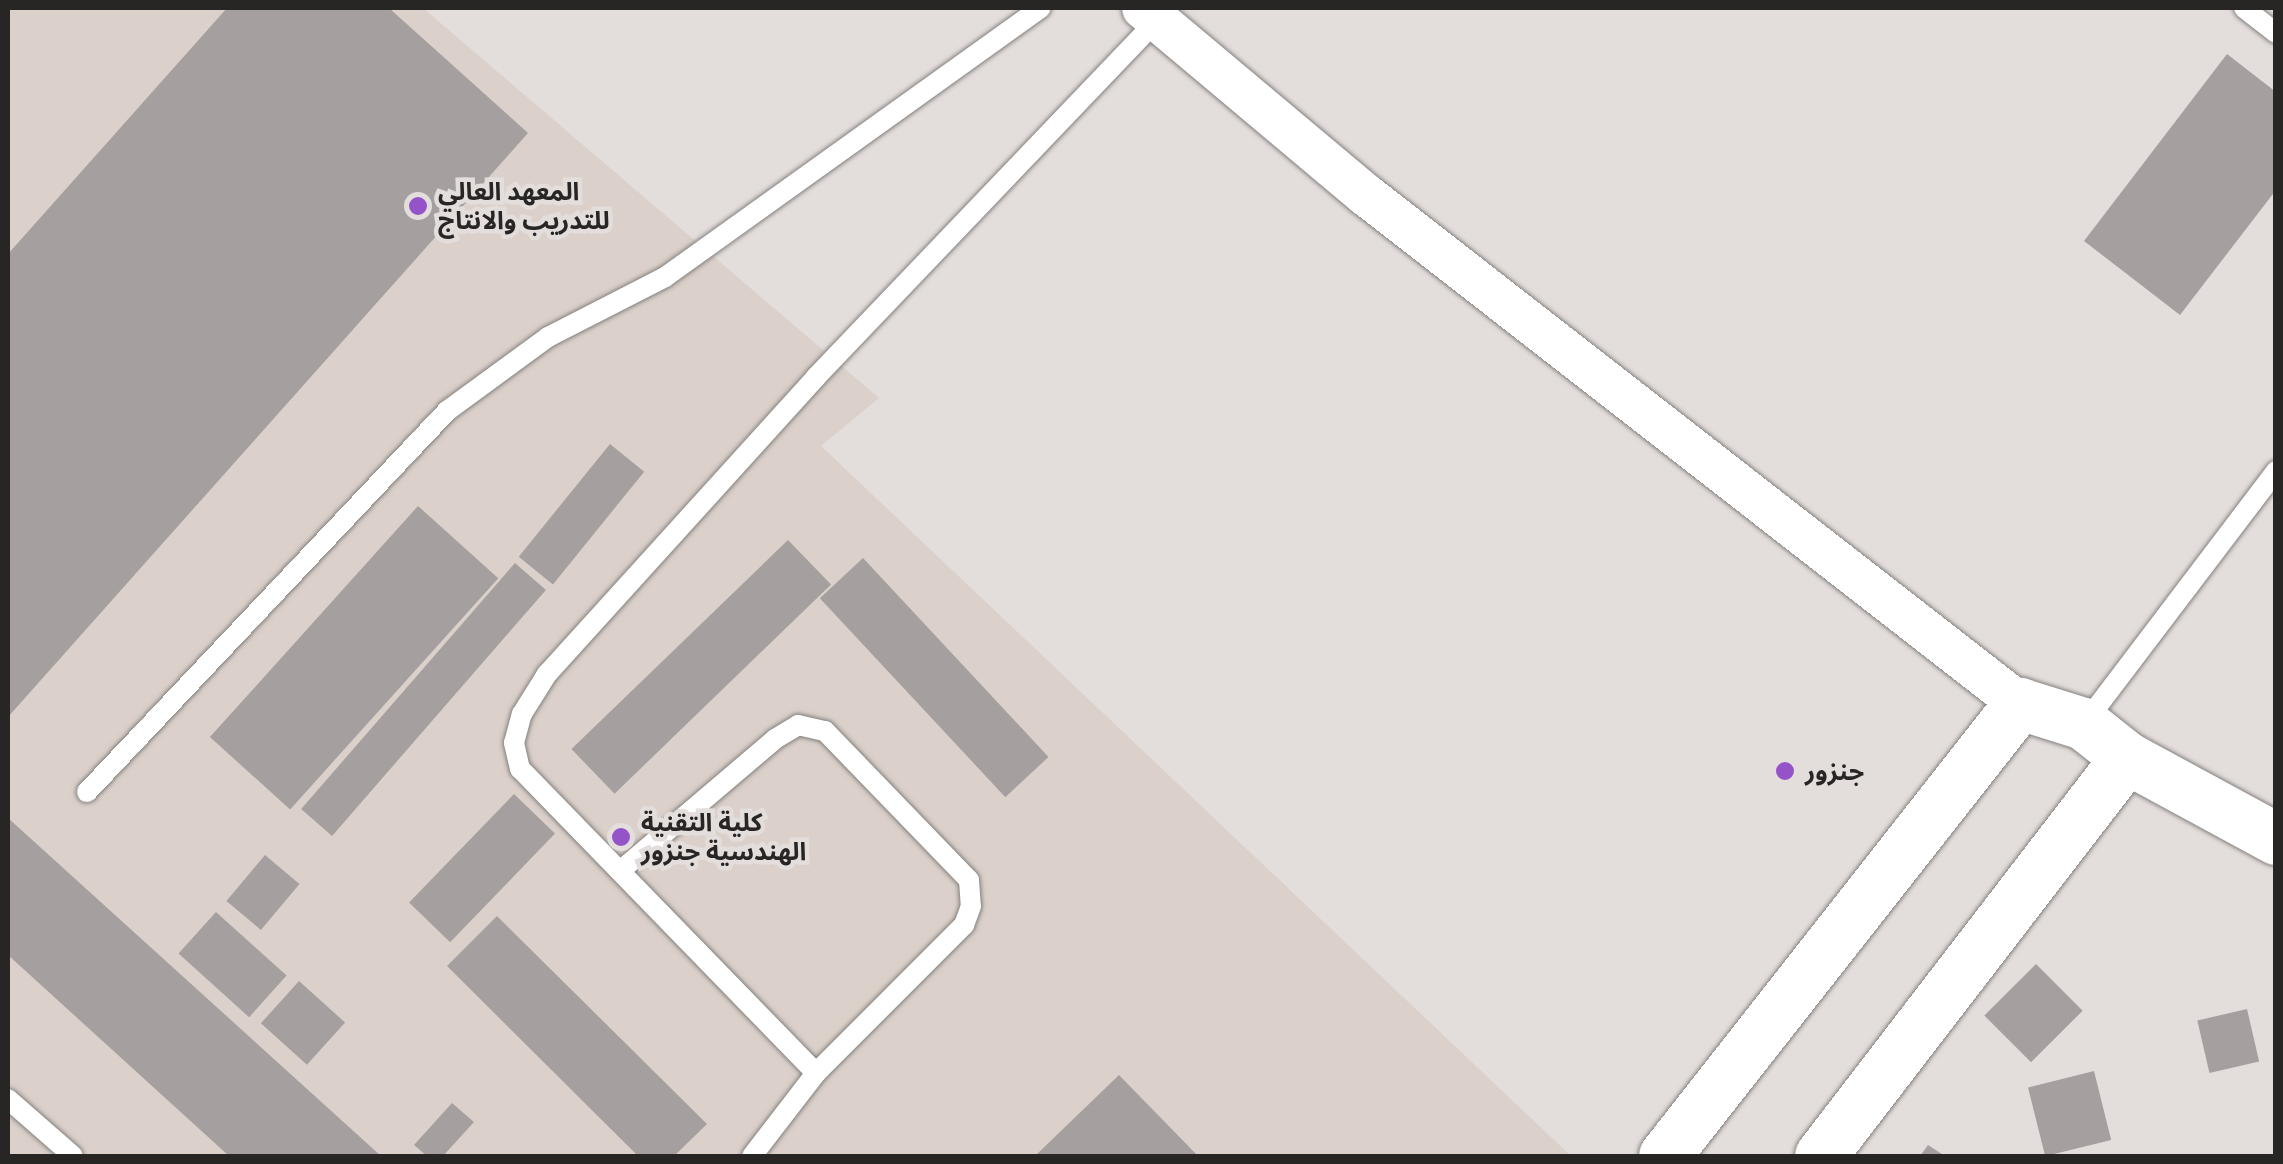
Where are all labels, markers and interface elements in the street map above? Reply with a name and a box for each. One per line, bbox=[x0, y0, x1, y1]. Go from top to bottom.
place label: المعهد العالي للتدريب والانتاج bbox=[438, 177, 610, 236]
marker: المعهد العالي للتدريب والانتاج bbox=[407, 195, 429, 217]
place label: جنزور bbox=[1805, 756, 1864, 786]
marker: جنزور bbox=[1774, 760, 1796, 782]
place label: كلية التقنية الهندسية جنزور bbox=[641, 808, 806, 867]
marker: كلية التقنية الهندسية جنزور bbox=[610, 826, 632, 848]

